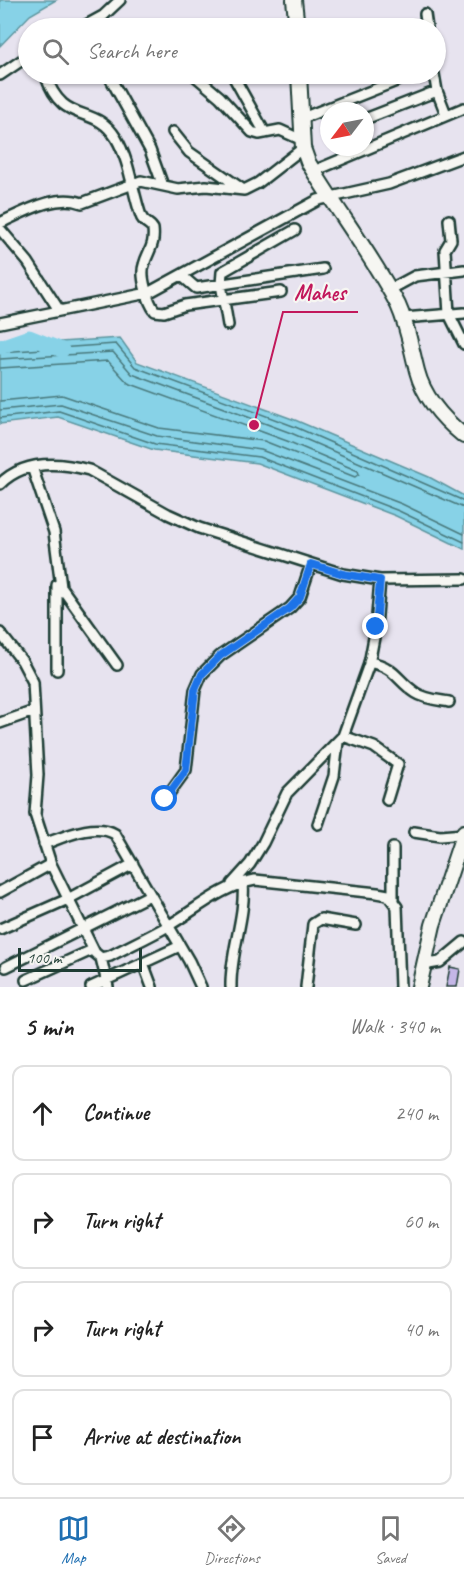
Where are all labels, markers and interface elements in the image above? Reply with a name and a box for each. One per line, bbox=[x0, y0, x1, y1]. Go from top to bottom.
search box bbox=[18, 18, 446, 84]
icon: search bbox=[39, 35, 72, 68]
text: Search here bbox=[87, 37, 177, 65]
north arrow bbox=[320, 102, 374, 156]
callout: Mahes bbox=[283, 272, 358, 312]
text: Mahes bbox=[294, 279, 348, 307]
route end bbox=[362, 613, 388, 639]
route start bbox=[151, 785, 177, 811]
scale bar bbox=[18, 945, 142, 972]
text: 100 m bbox=[27, 948, 61, 968]
text: 5 min bbox=[24, 1010, 73, 1043]
text: Walk · 340 m bbox=[350, 1014, 440, 1039]
icon: ahead bbox=[26, 1097, 59, 1130]
text: Continue bbox=[83, 1099, 149, 1127]
text: 240 m bbox=[395, 1101, 438, 1126]
icon: right bbox=[26, 1205, 59, 1238]
text: Turn right bbox=[83, 1207, 160, 1235]
text: 60 m bbox=[404, 1209, 438, 1234]
icon: right bbox=[26, 1313, 59, 1346]
text: Turn right bbox=[83, 1315, 160, 1343]
text: 40 m bbox=[404, 1317, 438, 1342]
icon: arrive bbox=[26, 1421, 59, 1454]
text: Arrive at destination bbox=[83, 1423, 240, 1451]
tab: Map bbox=[57, 1512, 90, 1568]
tab: Directions bbox=[204, 1512, 260, 1568]
tab: Saved bbox=[374, 1512, 407, 1568]

